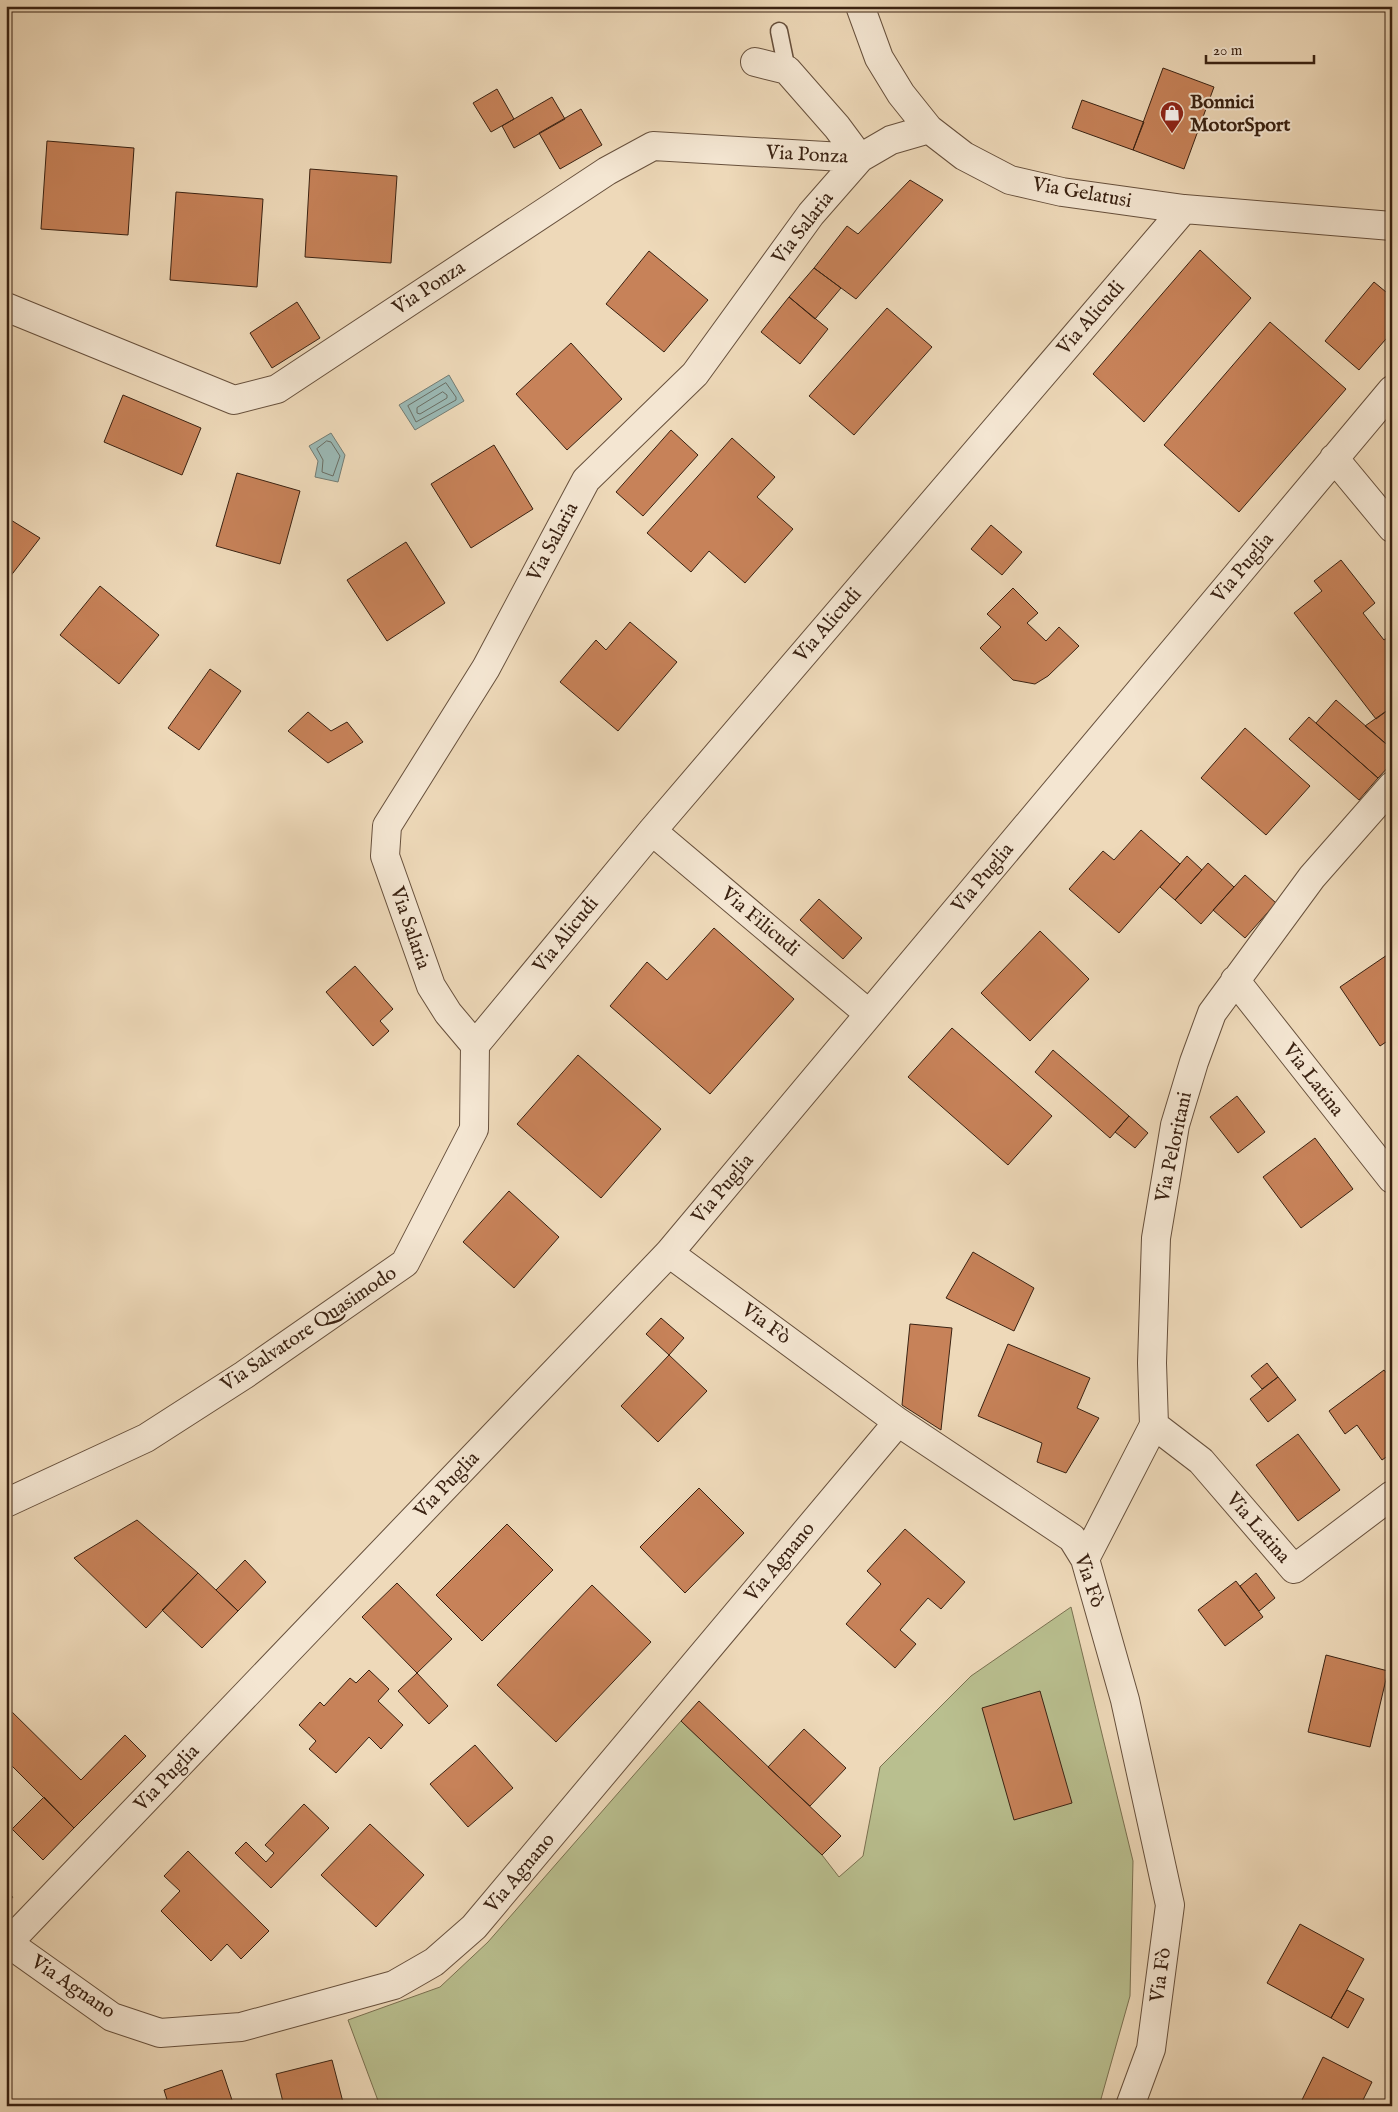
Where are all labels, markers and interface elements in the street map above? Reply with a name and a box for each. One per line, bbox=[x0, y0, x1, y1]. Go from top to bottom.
scale bar bbox=[1206, 32, 1313, 64]
text: 20 m bbox=[1213, 41, 1243, 60]
place label: Bonnici MotorSport bbox=[1190, 90, 1290, 138]
shop icon: Bonnici MotorSport bbox=[1159, 100, 1185, 134]
street label: Via Ponza bbox=[764, 140, 849, 170]
street label: Via Gelatusi bbox=[1029, 172, 1134, 214]
street label: Via Salaria bbox=[766, 186, 839, 270]
street label: Via Ponza bbox=[387, 255, 470, 321]
street label: Via Alicudi bbox=[1051, 276, 1130, 361]
street label: Via Salaria bbox=[521, 498, 584, 587]
street label: Via Puglia bbox=[1206, 528, 1280, 609]
street label: Via Alicudi bbox=[788, 583, 867, 668]
street label: Via Puglia bbox=[946, 838, 1020, 919]
street label: Via Filicudi bbox=[715, 881, 805, 962]
street label: Via Salaria bbox=[384, 882, 436, 973]
street label: Via Alicudi bbox=[527, 892, 604, 979]
street label: Via Latina bbox=[1276, 1038, 1349, 1122]
street label: Via Peloritani bbox=[1150, 1090, 1198, 1205]
street label: Via Puglia bbox=[686, 1149, 760, 1230]
street label: Via Salvatore Quasimodo bbox=[215, 1261, 402, 1398]
street label: Via Fò bbox=[736, 1297, 796, 1350]
street label: Via Puglia bbox=[408, 1446, 485, 1525]
street label: Via Latina bbox=[1220, 1487, 1296, 1569]
street label: Via Agnano bbox=[739, 1517, 821, 1608]
street label: Via Fò bbox=[1068, 1550, 1110, 1611]
street label: Via Puglia bbox=[128, 1739, 205, 1818]
street label: Via Agnano bbox=[479, 1828, 561, 1919]
street label: Via Fò bbox=[1145, 1946, 1177, 2005]
street label: Via Agnano bbox=[25, 1949, 120, 2024]

